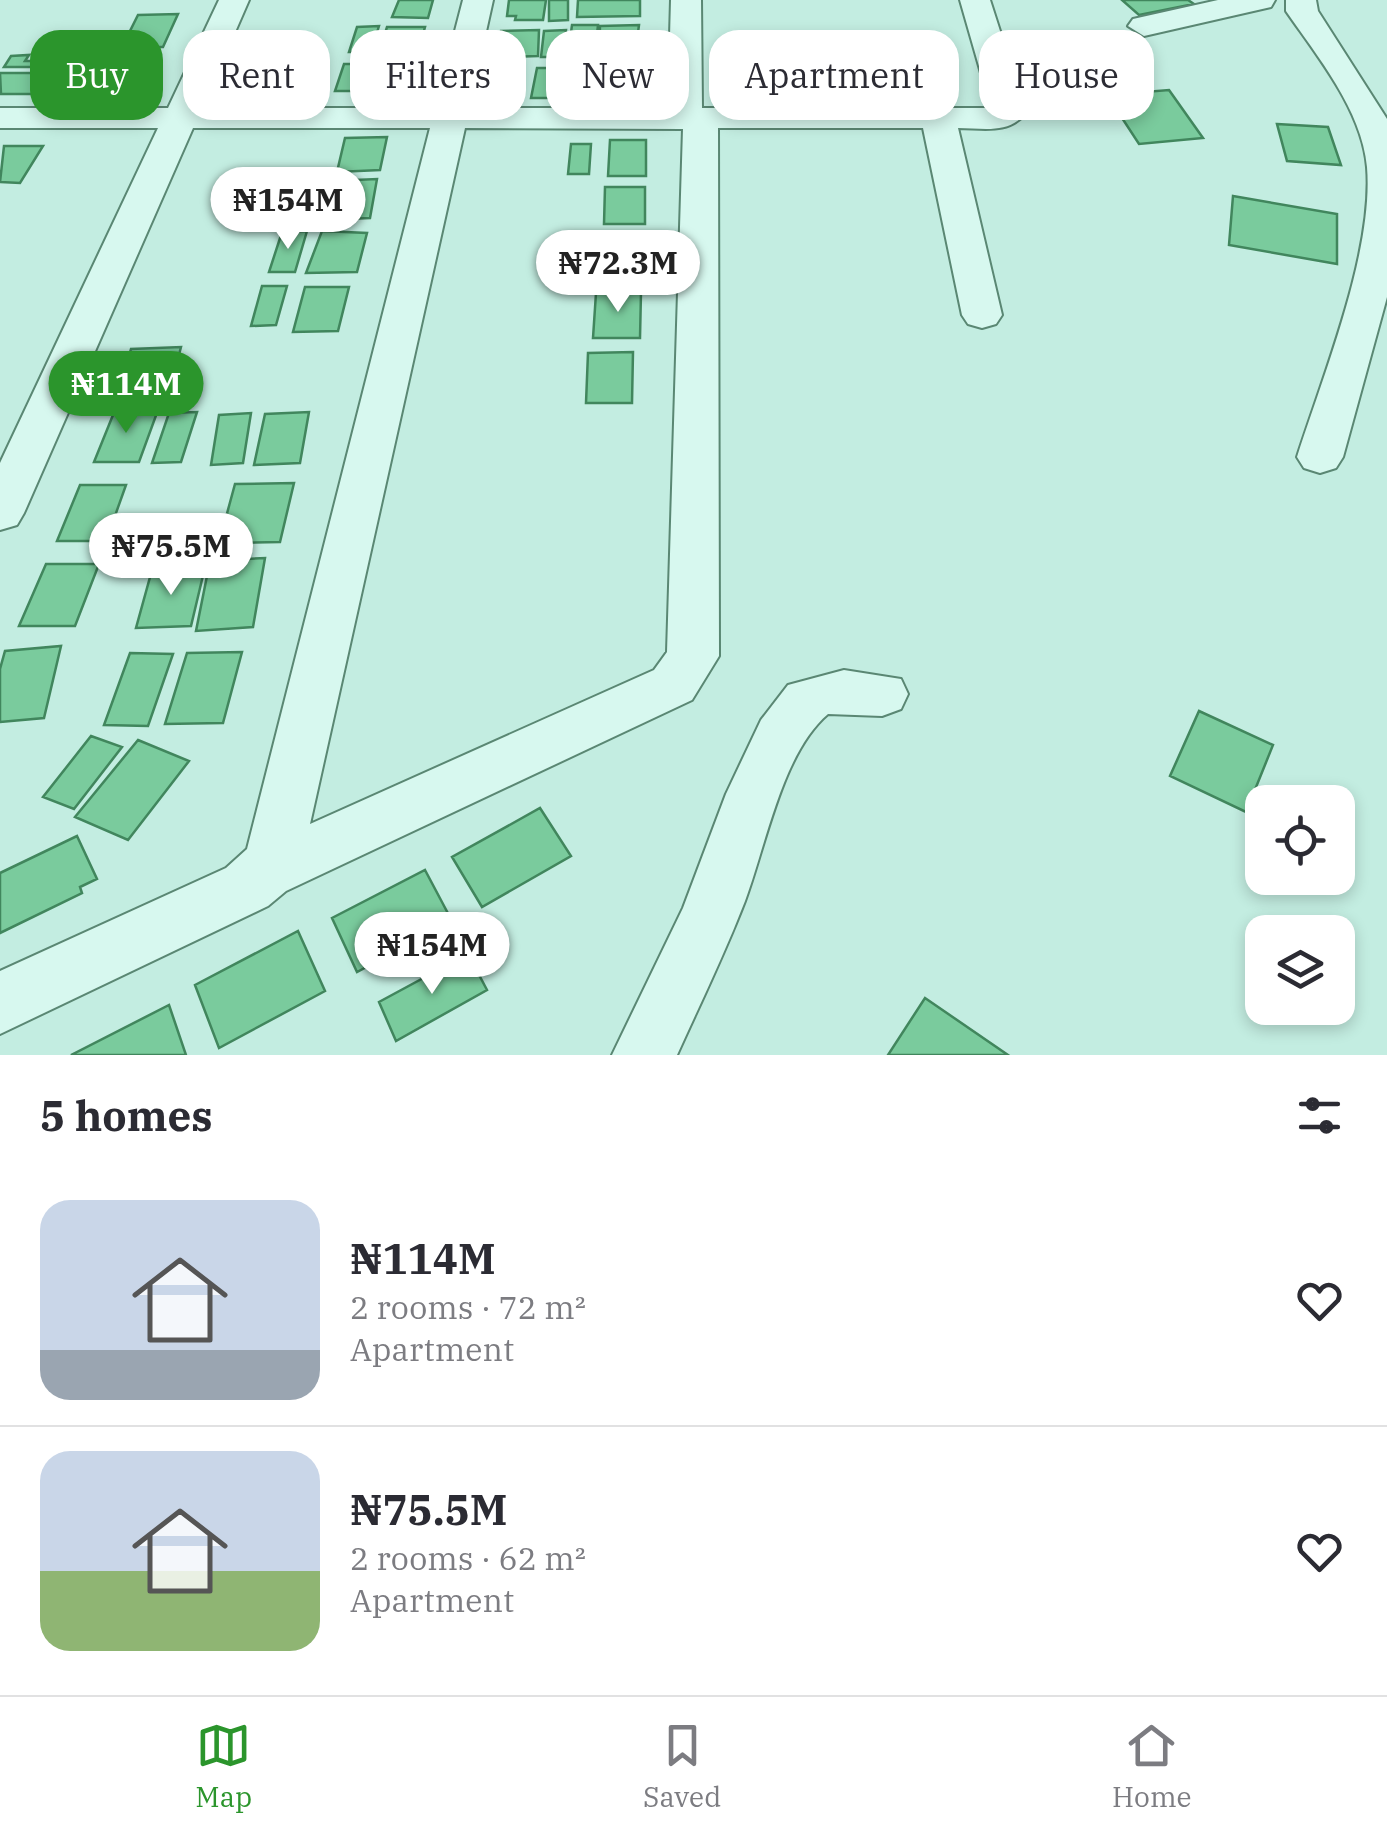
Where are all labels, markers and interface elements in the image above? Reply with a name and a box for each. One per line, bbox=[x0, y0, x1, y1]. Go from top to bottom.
chip: Buy bbox=[30, 30, 163, 120]
chip: Rent bbox=[183, 30, 330, 120]
chip: Filters bbox=[350, 30, 526, 120]
chip: New bbox=[546, 30, 689, 120]
chip: Apartment bbox=[709, 30, 959, 120]
chip: House bbox=[979, 30, 1154, 120]
pin: ₦154M bbox=[218, 167, 358, 252]
text: ₦154M bbox=[233, 178, 343, 220]
pin: ₦72.3M bbox=[537, 230, 699, 315]
text: ₦72.3M bbox=[558, 241, 678, 283]
pin: ₦114M bbox=[56, 351, 196, 436]
text: ₦114M bbox=[71, 362, 181, 404]
pin: ₦75.5M bbox=[90, 513, 252, 598]
text: ₦75.5M bbox=[111, 524, 231, 566]
map controls bbox=[1245, 785, 1355, 1025]
button: locate bbox=[1245, 785, 1355, 895]
pin: ₦154M bbox=[362, 912, 502, 997]
button: layers bbox=[1245, 915, 1355, 1025]
text: ₦154M bbox=[377, 923, 487, 965]
text: 5 homes bbox=[40, 1088, 213, 1143]
icon: filters bbox=[1292, 1088, 1347, 1143]
text: ₦114M bbox=[350, 1231, 496, 1286]
icon: home bbox=[120, 1240, 240, 1360]
icon: heart bbox=[1292, 1273, 1347, 1328]
text: 2 rooms · 72 m² bbox=[350, 1286, 586, 1328]
text: Apartment bbox=[350, 1328, 514, 1370]
text: ₦75.5M bbox=[350, 1482, 508, 1537]
icon: home bbox=[120, 1491, 240, 1611]
icon: heart bbox=[1292, 1524, 1347, 1579]
text: 2 rooms · 62 m² bbox=[350, 1537, 586, 1579]
text: Apartment bbox=[350, 1579, 514, 1621]
tab: Map bbox=[195, 1718, 252, 1815]
tab: Saved bbox=[643, 1718, 721, 1815]
tab: Home bbox=[1112, 1718, 1192, 1815]

